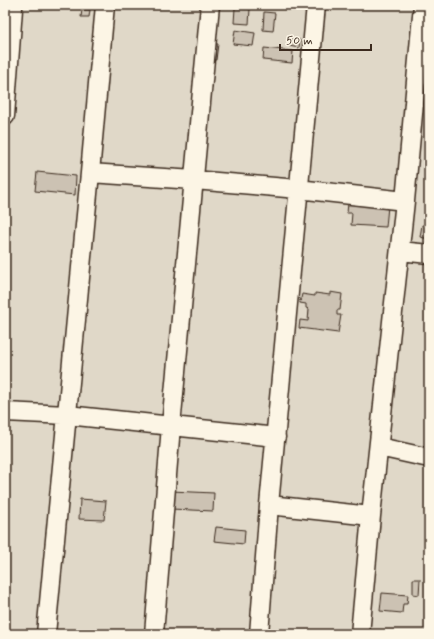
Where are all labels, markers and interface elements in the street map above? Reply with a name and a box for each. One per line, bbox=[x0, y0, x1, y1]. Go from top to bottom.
scale bar bbox=[280, 26, 371, 52]
text: 50 m bbox=[286, 33, 313, 49]

